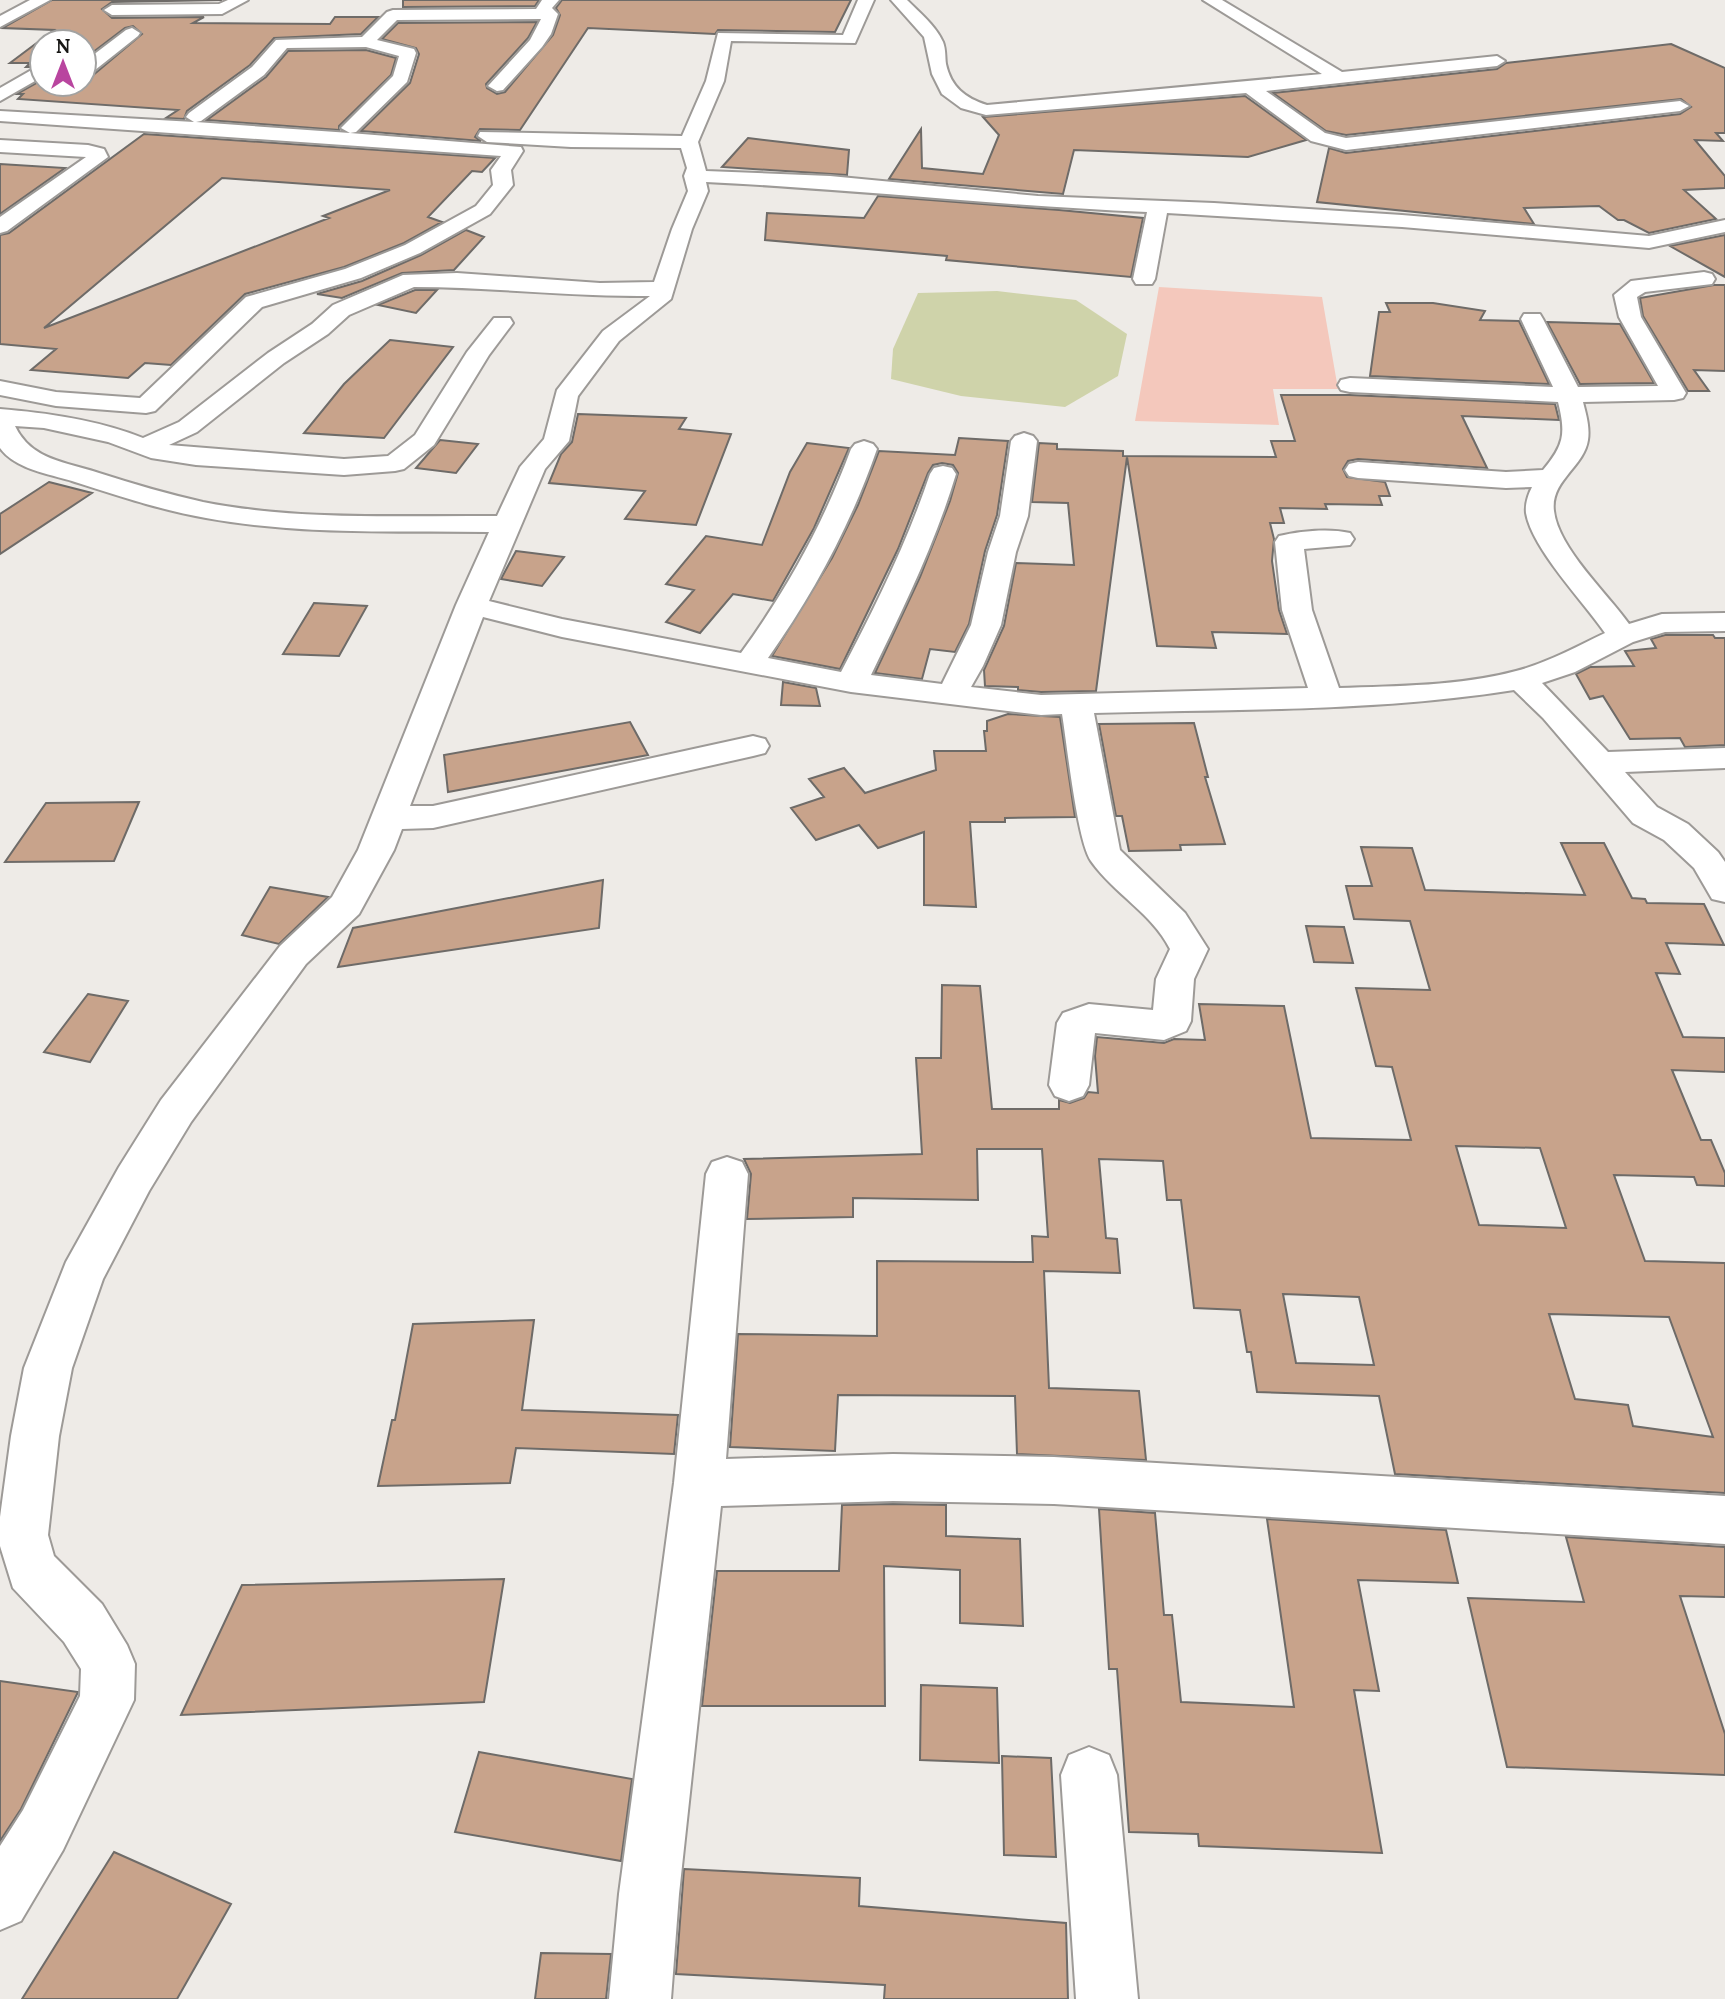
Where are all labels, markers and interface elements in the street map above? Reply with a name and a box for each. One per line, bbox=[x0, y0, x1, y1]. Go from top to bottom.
north arrow bbox=[28, 28, 98, 98]
text: N bbox=[56, 34, 71, 58]

